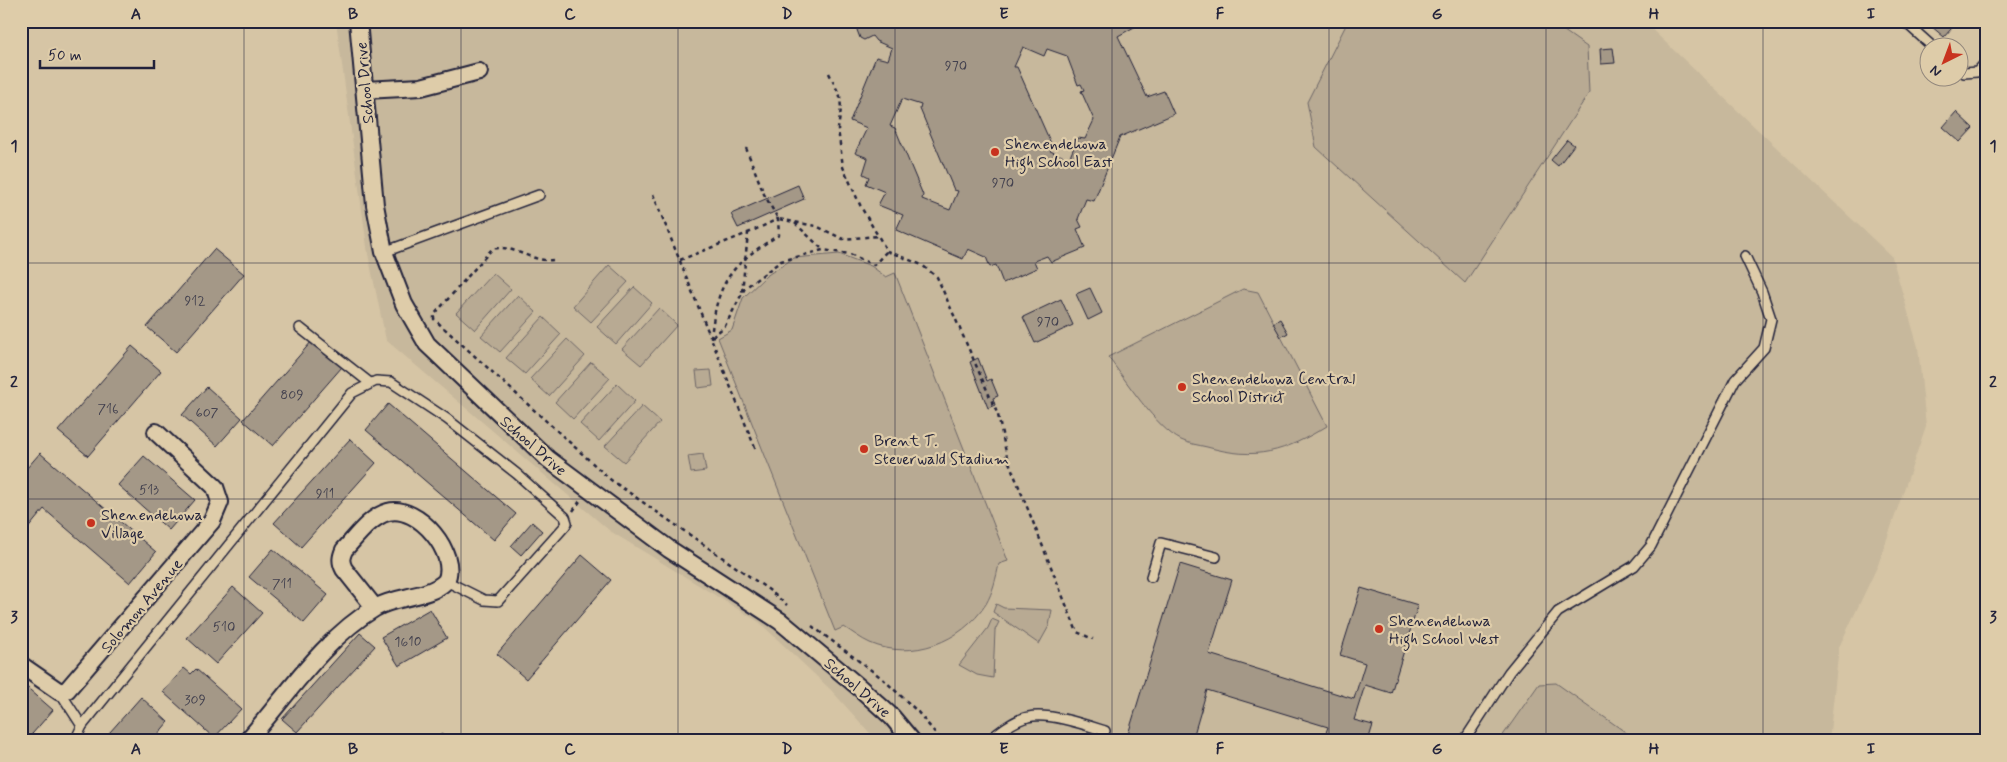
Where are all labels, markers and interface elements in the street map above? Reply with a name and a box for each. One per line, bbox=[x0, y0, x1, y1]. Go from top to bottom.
text: A bbox=[131, 4, 141, 25]
text: B bbox=[348, 4, 358, 25]
text: C bbox=[564, 4, 576, 25]
text: D bbox=[781, 4, 793, 25]
text: E bbox=[999, 4, 1009, 25]
text: F bbox=[1216, 4, 1225, 25]
text: G bbox=[1432, 4, 1443, 25]
text: H bbox=[1649, 4, 1660, 25]
text: I bbox=[1867, 4, 1876, 25]
scale bar bbox=[40, 38, 154, 70]
north arrow bbox=[1920, 38, 1970, 88]
street label: School Drive bbox=[351, 41, 380, 125]
text: 50 m bbox=[48, 46, 82, 66]
house number: 970 bbox=[945, 57, 967, 75]
text: N bbox=[1926, 61, 1945, 81]
place label: Shenendehowa High School East bbox=[1005, 134, 1112, 174]
text: 1 bbox=[10, 136, 18, 157]
text: 1 bbox=[1989, 136, 1997, 157]
marker: Shenendehowa High School East bbox=[989, 146, 1001, 158]
house number: 970 bbox=[992, 174, 1014, 192]
house number: 912 bbox=[184, 292, 206, 310]
house number: 970 bbox=[1037, 313, 1059, 331]
place label: Shenendehowa Central School District bbox=[1192, 369, 1355, 408]
text: 2 bbox=[10, 372, 18, 393]
text: 2 bbox=[1989, 372, 1997, 393]
marker: Shenendehowa Central School District bbox=[1176, 381, 1188, 393]
house number: 809 bbox=[280, 386, 304, 404]
house number: 716 bbox=[97, 400, 119, 418]
house number: 607 bbox=[196, 404, 219, 422]
street label: School Drive bbox=[495, 411, 571, 481]
place label: Brent T. Steuerwald Stadium bbox=[874, 431, 1009, 470]
marker: Brent T. Steuerwald Stadium bbox=[858, 443, 870, 455]
house number: 513 bbox=[139, 481, 159, 499]
house number: 911 bbox=[316, 485, 334, 503]
place label: Shenendehowa Village bbox=[101, 505, 203, 544]
marker: Shenendehowa Village bbox=[85, 517, 97, 529]
street label: Solomon Avenue bbox=[96, 554, 188, 658]
house number: 711 bbox=[272, 575, 292, 593]
text: 3 bbox=[10, 607, 18, 628]
text: 3 bbox=[1989, 607, 1997, 628]
place label: Shenendehowa High School West bbox=[1389, 611, 1499, 651]
house number: 510 bbox=[213, 618, 235, 636]
marker: Shenendehowa High School West bbox=[1373, 623, 1385, 635]
house number: 1610 bbox=[394, 633, 422, 651]
street label: School Drive bbox=[819, 653, 895, 723]
house number: 309 bbox=[184, 691, 206, 709]
text: A bbox=[131, 739, 141, 760]
text: B bbox=[348, 739, 358, 760]
text: C bbox=[564, 739, 576, 760]
text: D bbox=[781, 739, 793, 760]
text: E bbox=[999, 739, 1009, 760]
text: F bbox=[1216, 739, 1225, 760]
text: G bbox=[1432, 739, 1443, 760]
text: H bbox=[1649, 739, 1660, 760]
text: I bbox=[1867, 739, 1876, 760]

